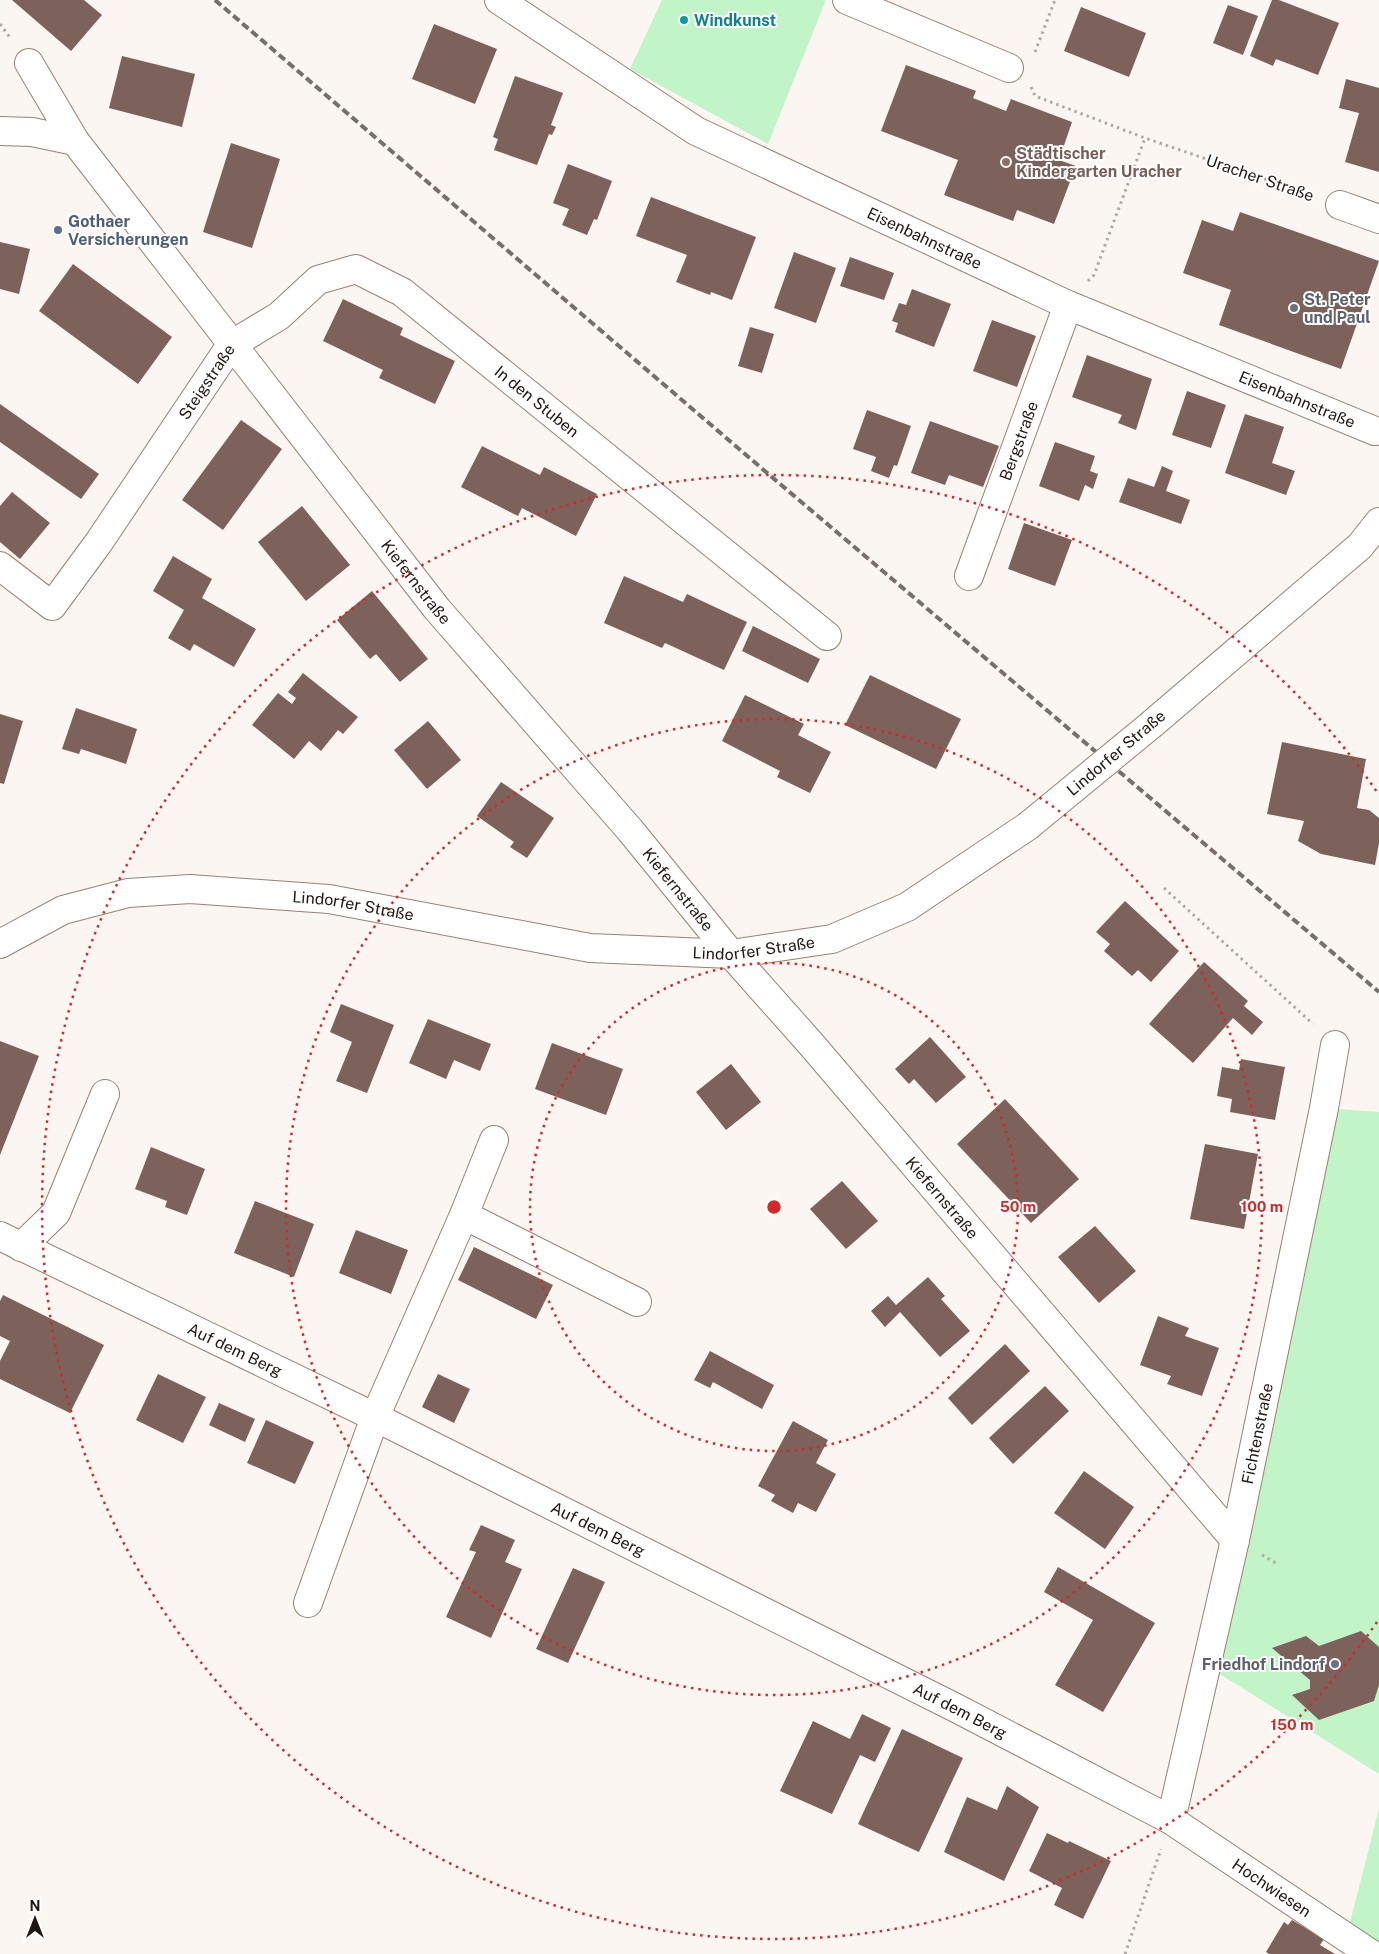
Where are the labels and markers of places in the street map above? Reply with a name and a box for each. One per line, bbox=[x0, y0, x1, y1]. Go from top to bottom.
place label: Windkunst bbox=[694, 11, 777, 30]
marker: Windkunst bbox=[678, 14, 690, 26]
place label: Städtischer Kindergarten Uracher bbox=[1016, 144, 1182, 181]
marker: Städtischer Kindergarten Uracher bbox=[1000, 156, 1012, 168]
place label: Gothaer Versicherungen bbox=[68, 212, 188, 249]
marker: Gothaer Versicherungen bbox=[52, 224, 64, 236]
place label: St. Peter und Paul bbox=[1304, 290, 1371, 327]
marker: St. Peter und Paul bbox=[1288, 302, 1300, 314]
centre of rings bbox=[765, 1198, 783, 1216]
place label: Friedhof Lindorf bbox=[1202, 1655, 1326, 1674]
marker: Friedhof Lindorf bbox=[1329, 1658, 1341, 1670]

